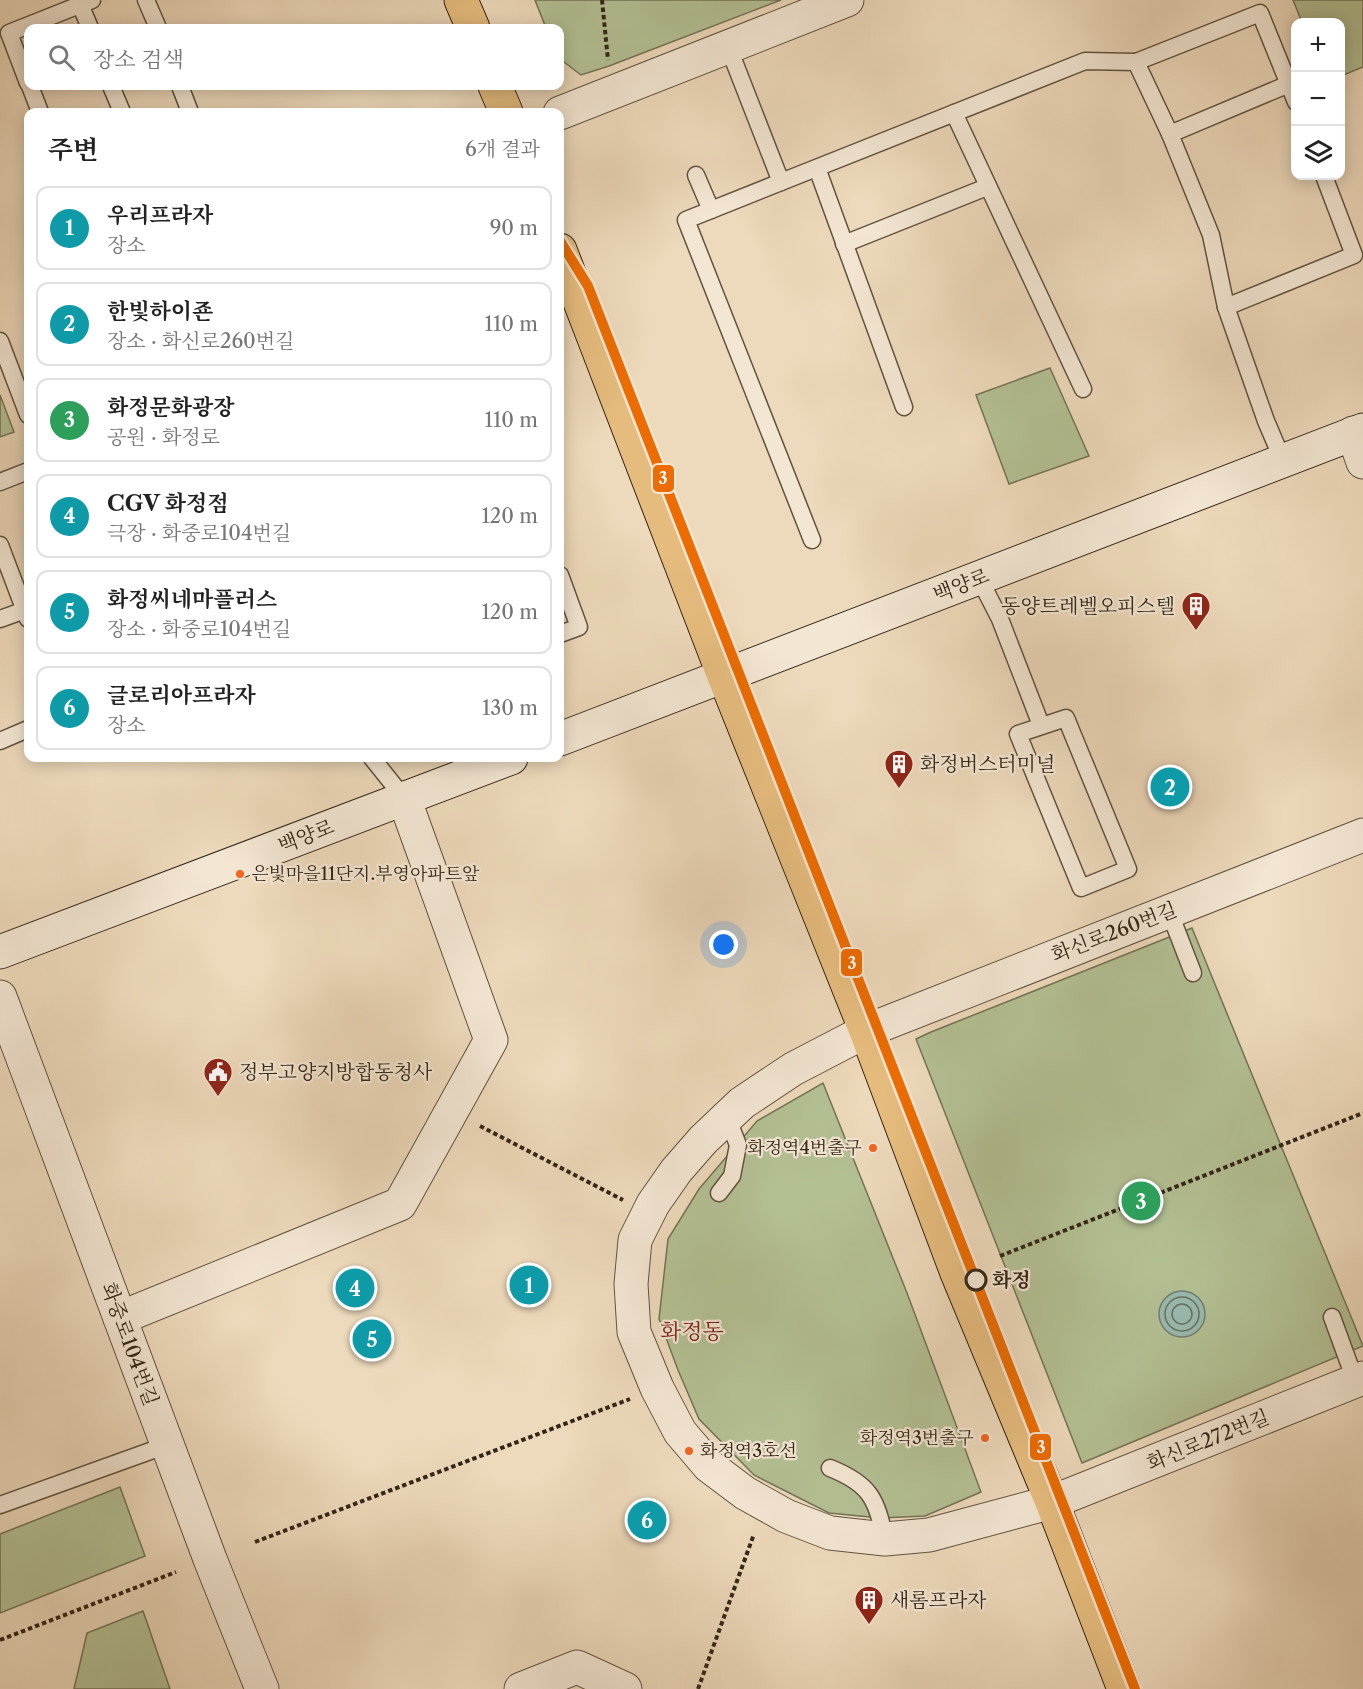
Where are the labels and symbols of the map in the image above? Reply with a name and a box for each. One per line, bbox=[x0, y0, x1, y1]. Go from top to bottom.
line badge: 3 bbox=[652, 464, 675, 493]
text: 3 bbox=[658, 468, 668, 488]
street label: 백양로 bbox=[930, 563, 992, 607]
building icon: 동양트레벨오피스텔 bbox=[1180, 590, 1212, 632]
place label: 동양트레벨오피스텔 bbox=[1001, 594, 1175, 618]
building icon: 화정버스터미널 bbox=[883, 748, 915, 790]
place label: 화정버스터미널 bbox=[920, 752, 1055, 776]
pin: 2 bbox=[1150, 764, 1190, 810]
street label: 백양로 bbox=[275, 814, 337, 858]
place label: 은빛마을11단지.부영아파트앞 bbox=[251, 863, 480, 885]
marker: 은빛마을11단지.부영아파트앞 bbox=[234, 868, 246, 880]
street label: 화신로260번길 bbox=[1048, 897, 1180, 967]
your location bbox=[709, 930, 738, 959]
line badge: 3 bbox=[840, 948, 863, 977]
text: 3 bbox=[847, 953, 857, 973]
public building icon: 정부고양지방합동청사 bbox=[202, 1056, 234, 1098]
place label: 정부고양지방합동청사 bbox=[239, 1060, 433, 1084]
place label: 화정역4번출구 bbox=[747, 1137, 862, 1159]
marker: 화정역4번출구 bbox=[867, 1142, 879, 1154]
pin: 3 bbox=[1122, 1178, 1160, 1224]
pin: 1 bbox=[510, 1262, 548, 1308]
pin: 4 bbox=[336, 1266, 374, 1310]
place label: 화정 bbox=[992, 1268, 1031, 1292]
marker: 화정 bbox=[965, 1269, 987, 1291]
street label: 화중로104번길 bbox=[97, 1279, 163, 1409]
pin: 5 bbox=[352, 1316, 392, 1362]
district label: 화정동 bbox=[660, 1318, 724, 1345]
street label: 화신로272번길 bbox=[1143, 1405, 1273, 1475]
place label: 화정역3번출구 bbox=[860, 1427, 974, 1449]
marker: 화정역3번출구 bbox=[979, 1432, 991, 1444]
line badge: 3 bbox=[1029, 1433, 1052, 1461]
text: 3 bbox=[1036, 1437, 1046, 1457]
place label: 화정역3호선 bbox=[700, 1440, 797, 1462]
marker: 화정역3호선 bbox=[683, 1445, 695, 1457]
pin: 6 bbox=[628, 1498, 666, 1543]
building icon: 새롬프라자 bbox=[853, 1584, 885, 1626]
place label: 새롬프라자 bbox=[890, 1588, 987, 1612]

